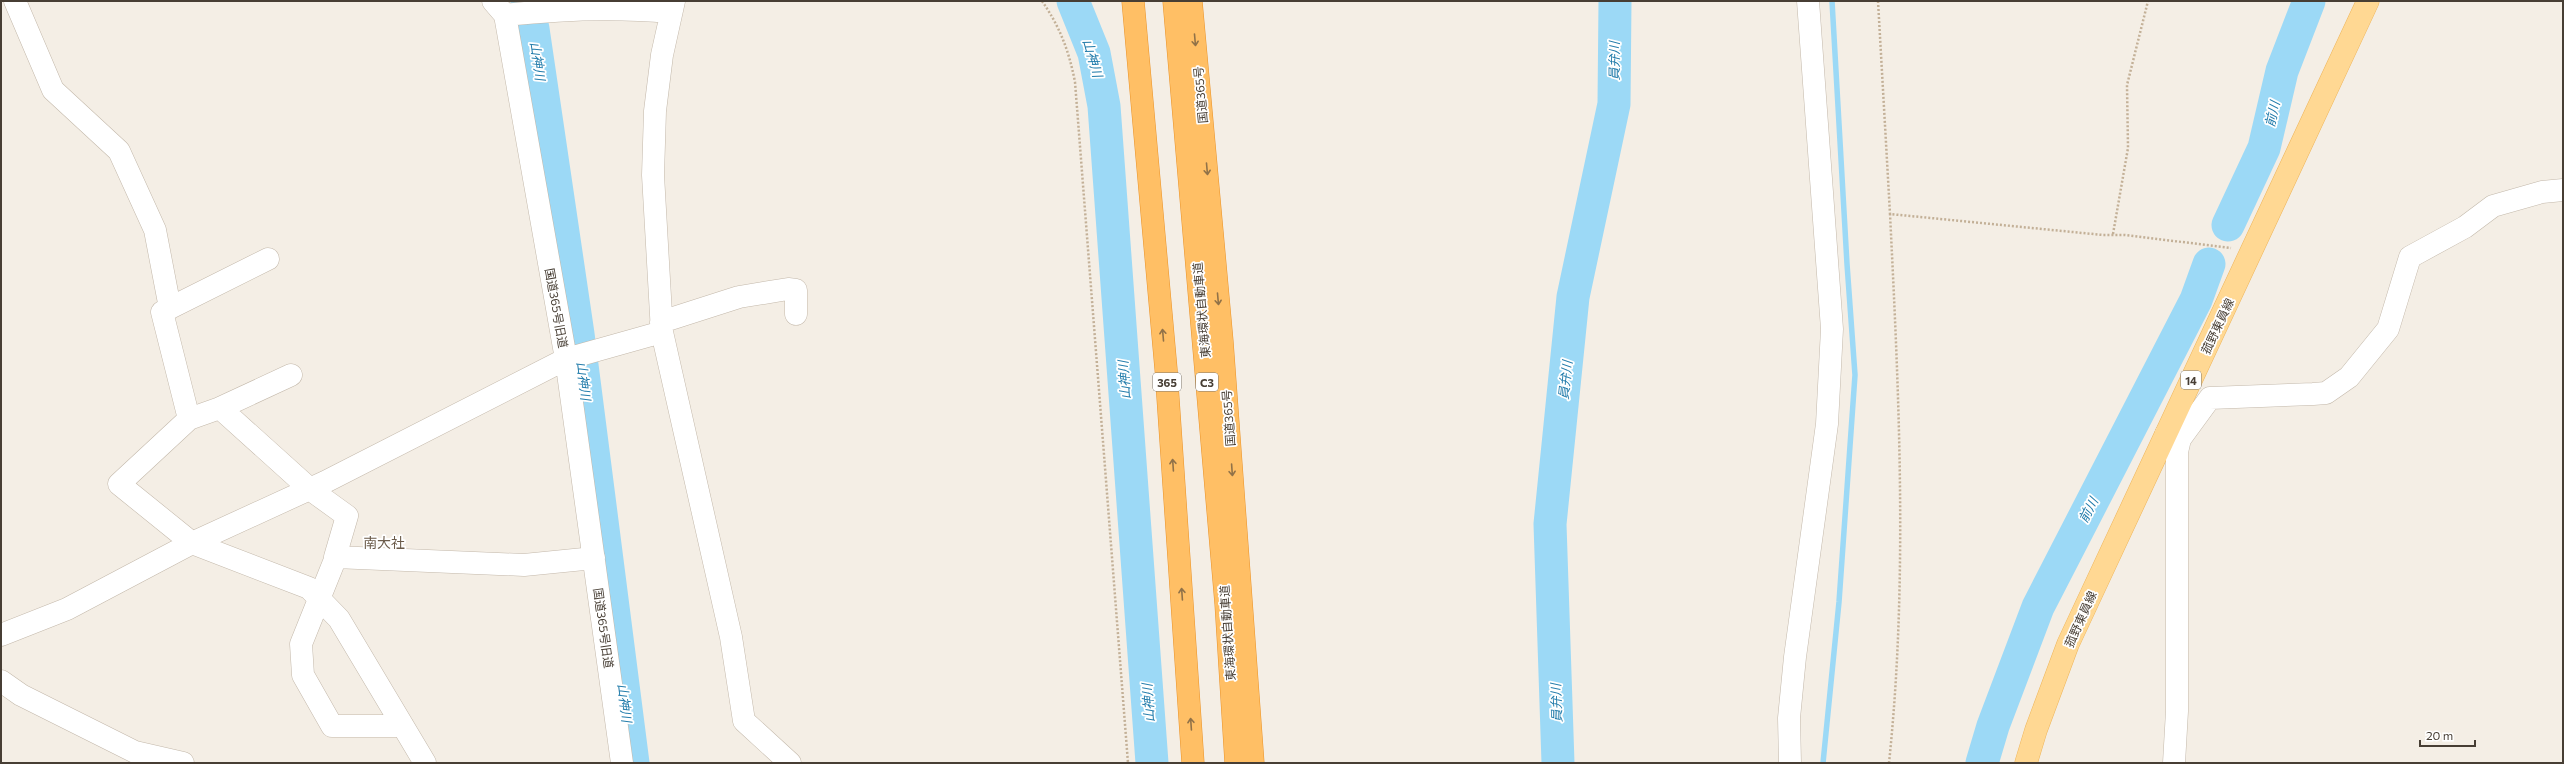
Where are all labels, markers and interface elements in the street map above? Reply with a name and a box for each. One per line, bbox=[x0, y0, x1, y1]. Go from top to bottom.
one-way arrow bbox=[1191, 33, 1199, 46]
water label: 山神川 bbox=[1080, 37, 1107, 81]
water label: 員弁川 bbox=[1606, 40, 1622, 81]
water label: 山神川 bbox=[527, 41, 549, 83]
street label: 国道365号 bbox=[1191, 66, 1209, 124]
water label: 前川 bbox=[2261, 98, 2283, 128]
one-way arrow bbox=[1203, 162, 1210, 175]
street label: 東海環状自動車道 bbox=[1190, 262, 1212, 358]
street label: 国道365号旧道 bbox=[543, 267, 571, 349]
one-way arrow bbox=[1215, 292, 1222, 305]
street label: 菰野東員線 bbox=[2198, 296, 2236, 356]
one-way arrow bbox=[1160, 329, 1167, 342]
water label: 山神川 bbox=[1115, 358, 1133, 400]
water label: 員弁川 bbox=[1555, 358, 1575, 400]
water label: 山神川 bbox=[574, 361, 595, 403]
road number: 14 bbox=[2181, 371, 2201, 389]
road number: 365 bbox=[1153, 373, 1181, 391]
road number: C3 bbox=[1196, 373, 1218, 391]
street label: 国道365号 bbox=[1219, 389, 1237, 447]
one-way arrow bbox=[1169, 459, 1176, 472]
one-way arrow bbox=[1229, 463, 1236, 476]
water label: 前川 bbox=[2075, 493, 2102, 525]
district label: 南大社 bbox=[363, 534, 405, 551]
street label: 東海環状自動車道 bbox=[1217, 585, 1237, 681]
street label: 国道365号旧道 bbox=[591, 587, 617, 669]
one-way arrow bbox=[1178, 588, 1185, 601]
street label: 菰野東員線 bbox=[2061, 589, 2099, 649]
water label: 山神川 bbox=[1139, 681, 1157, 723]
water label: 員弁川 bbox=[1547, 681, 1565, 723]
water label: 山神川 bbox=[615, 683, 636, 725]
one-way arrow bbox=[1187, 718, 1194, 731]
scale bar bbox=[2420, 722, 2475, 748]
text: 20 m bbox=[2426, 728, 2453, 742]

